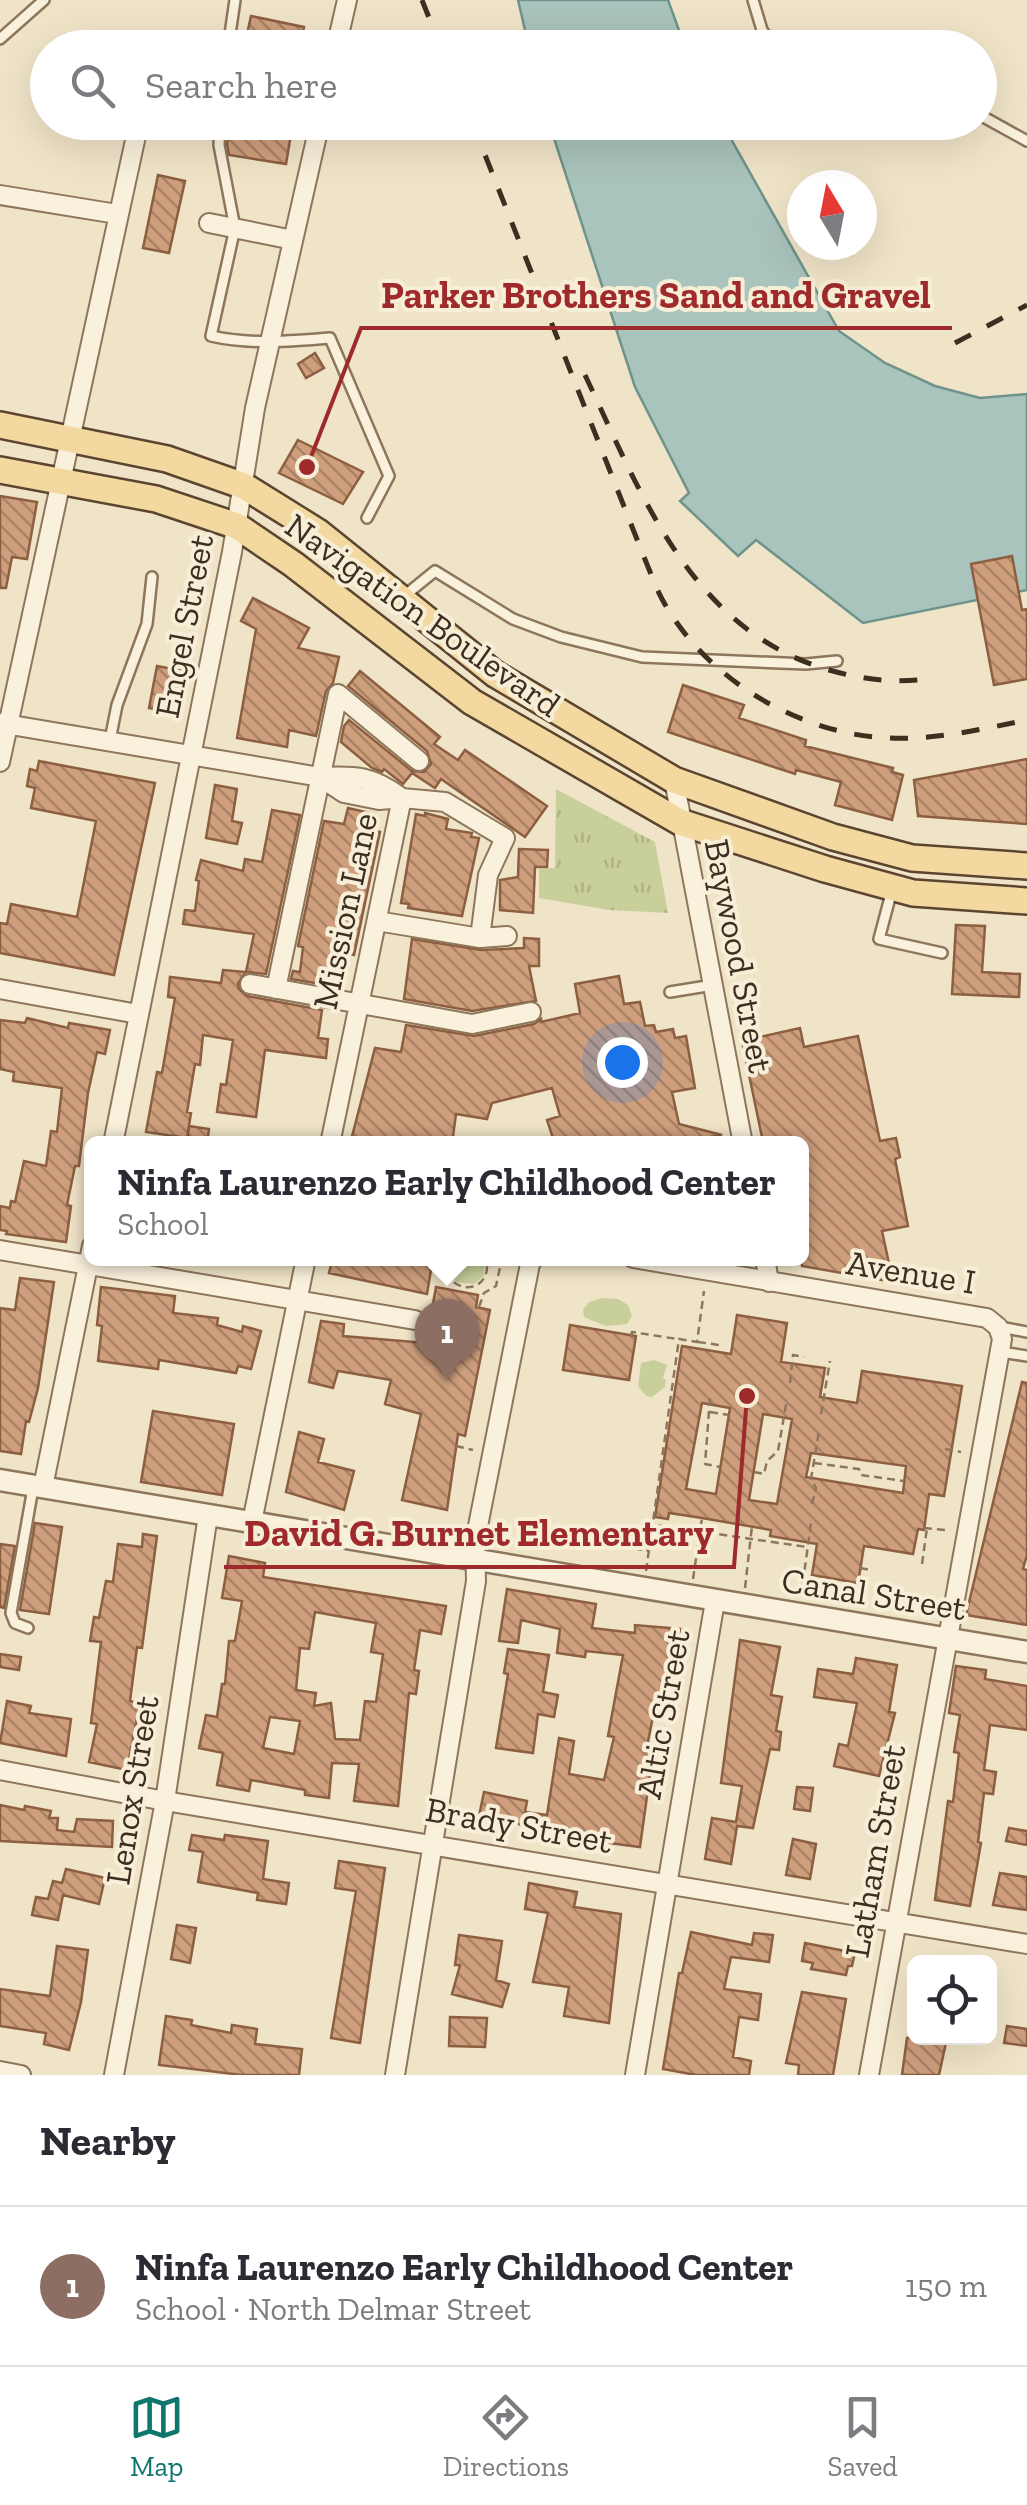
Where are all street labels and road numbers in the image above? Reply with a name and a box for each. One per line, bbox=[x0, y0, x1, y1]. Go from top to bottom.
street label: Navigation Boulevard bbox=[277, 504, 569, 726]
street label: Engel Street bbox=[146, 531, 222, 721]
street label: Mission Lane bbox=[304, 809, 386, 1013]
street label: Baywood Street bbox=[696, 836, 782, 1076]
street label: Avenue I bbox=[843, 1241, 979, 1303]
street label: Canal Street bbox=[779, 1559, 969, 1629]
street label: Altic Street bbox=[627, 1626, 699, 1802]
street label: Lenox Street bbox=[96, 1692, 168, 1888]
street label: Latham Street bbox=[836, 1741, 914, 1961]
street label: Brady Street bbox=[422, 1788, 616, 1862]

